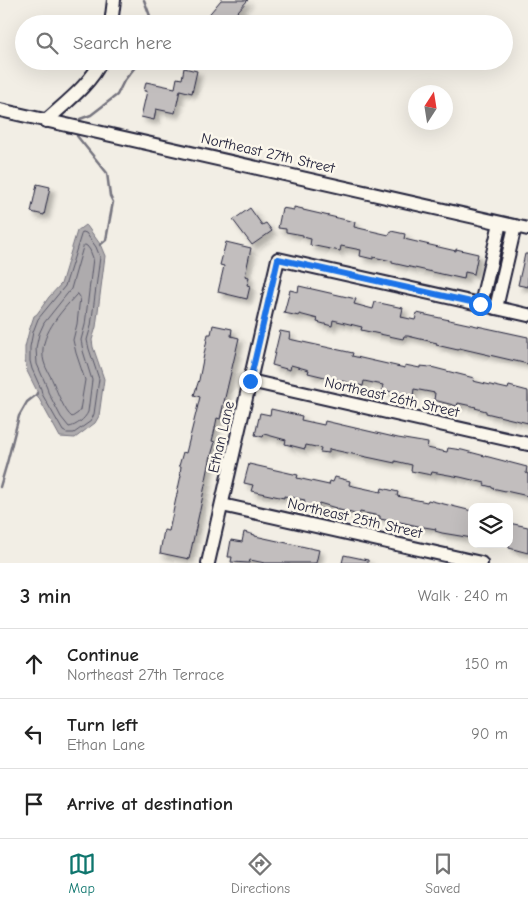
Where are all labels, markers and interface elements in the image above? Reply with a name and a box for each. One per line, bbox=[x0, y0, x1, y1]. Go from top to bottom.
search box bbox=[15, 15, 513, 70]
icon: search bbox=[33, 29, 61, 57]
text: Search here bbox=[73, 32, 172, 54]
north arrow bbox=[408, 85, 453, 130]
street label: Northeast 27th Street bbox=[199, 129, 337, 177]
route start bbox=[469, 293, 492, 316]
route end bbox=[239, 370, 262, 393]
street label: Northeast 26th Street bbox=[323, 373, 462, 421]
street label: Ethan Lane bbox=[204, 399, 238, 475]
street label: Northeast 25th Street bbox=[286, 494, 425, 542]
map controls bbox=[468, 503, 513, 548]
button: layers bbox=[468, 503, 513, 548]
text: 3 min bbox=[20, 584, 71, 608]
text: Walk · 240 m bbox=[418, 587, 508, 605]
text: Continue bbox=[67, 644, 139, 666]
icon: ahead bbox=[20, 650, 48, 678]
text: 150 m bbox=[465, 655, 508, 673]
text: Northeast 27th Terrace bbox=[67, 666, 224, 684]
text: Turn left bbox=[67, 714, 138, 736]
icon: left bbox=[20, 720, 48, 748]
text: 90 m bbox=[471, 725, 508, 743]
text: Ethan Lane bbox=[67, 736, 145, 754]
icon: arrive bbox=[20, 790, 48, 818]
text: Arrive at destination bbox=[67, 793, 233, 815]
tab: Map bbox=[68, 850, 96, 897]
tab: Directions bbox=[231, 850, 290, 897]
tab: Saved bbox=[425, 850, 460, 897]

